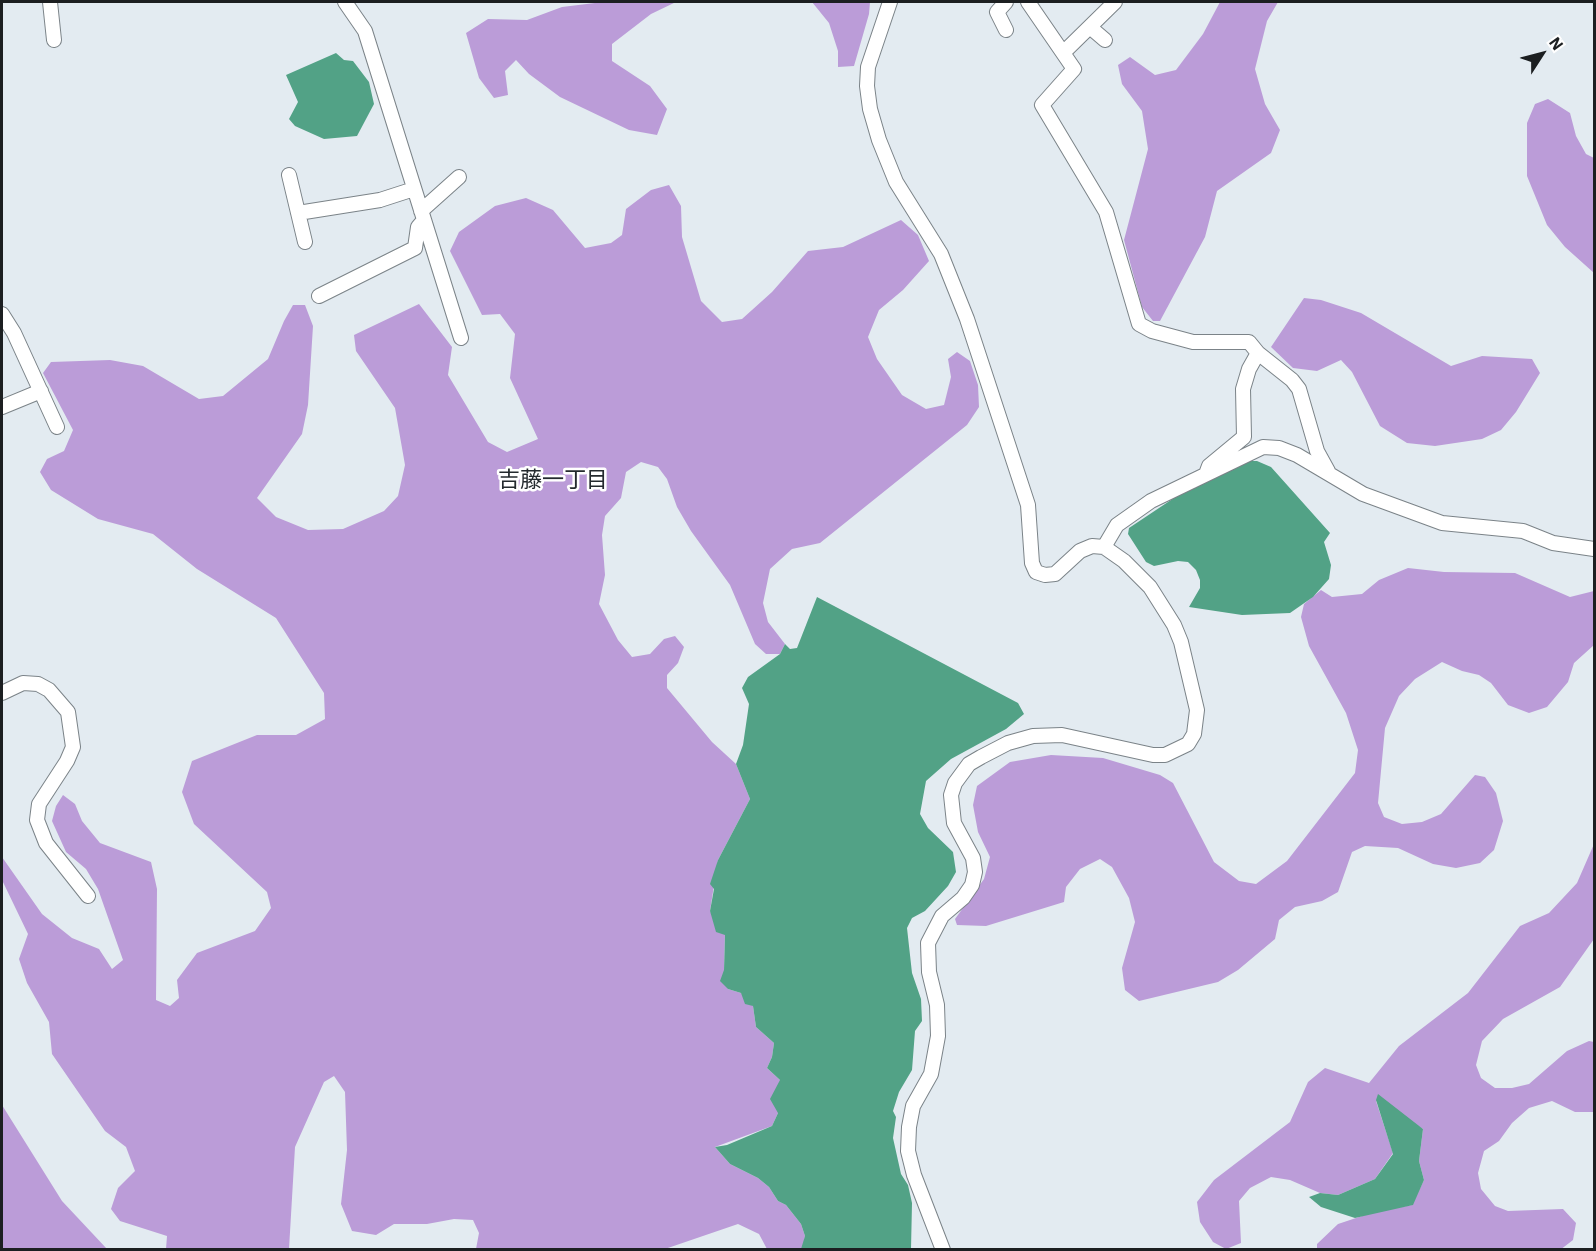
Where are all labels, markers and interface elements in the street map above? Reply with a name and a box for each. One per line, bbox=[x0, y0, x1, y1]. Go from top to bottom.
north arrow bbox=[1512, 24, 1572, 84]
text: N bbox=[1545, 33, 1568, 54]
district label: 吉藤一丁目 bbox=[498, 468, 608, 494]

